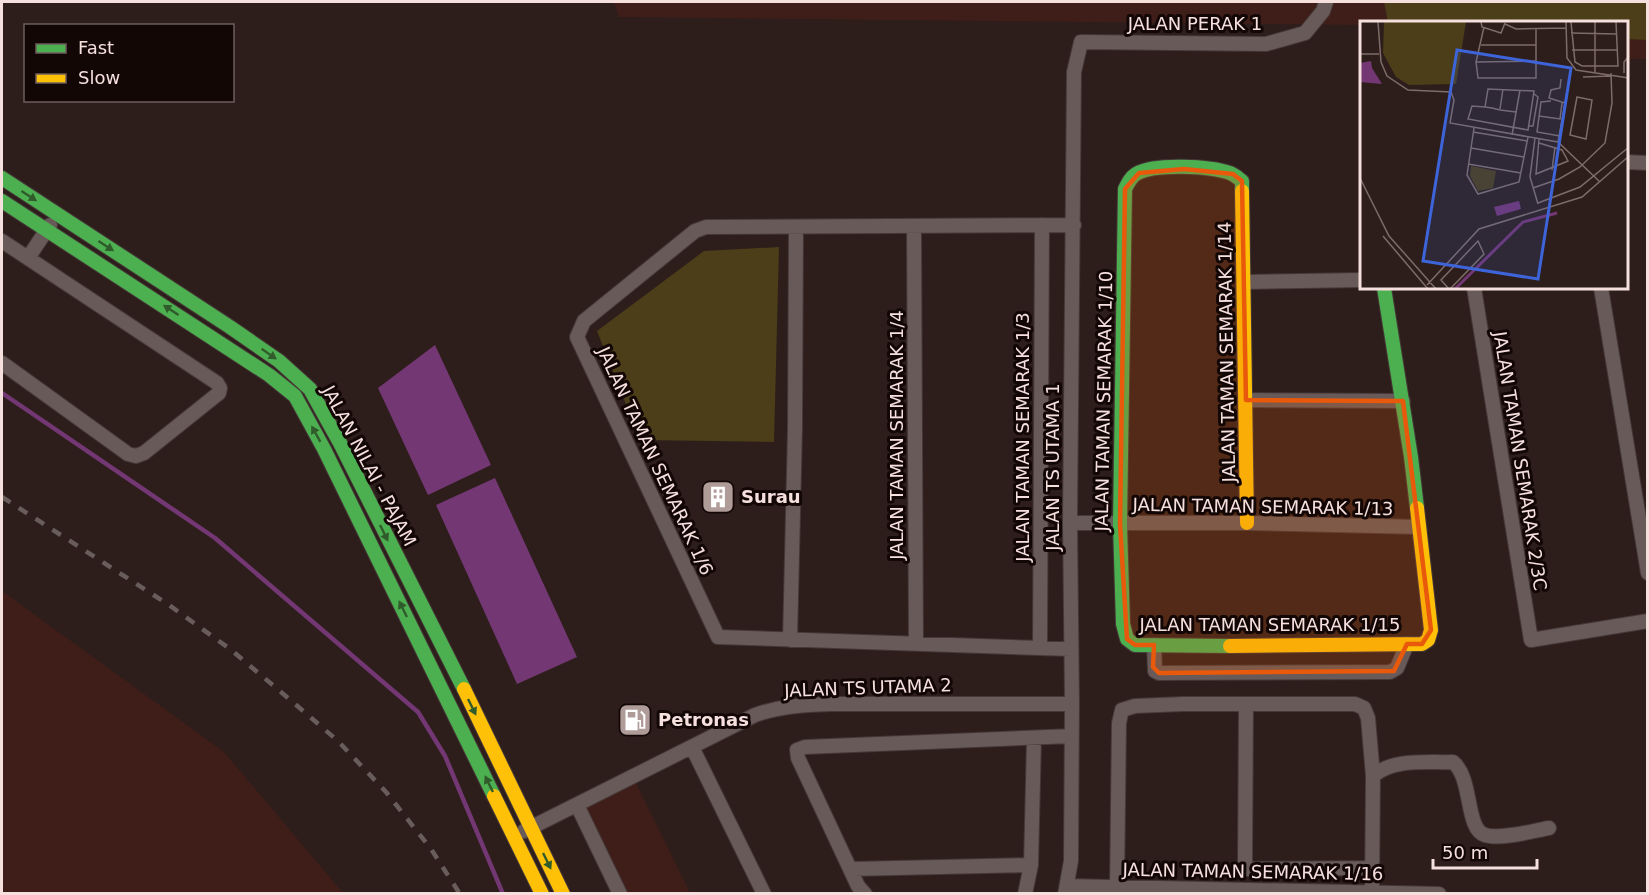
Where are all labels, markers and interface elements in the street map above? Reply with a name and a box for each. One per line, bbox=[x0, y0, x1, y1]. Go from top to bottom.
street label: JALAN PERAK 1 bbox=[1127, 13, 1262, 34]
inset map bbox=[1360, 21, 1628, 290]
legend bbox=[24, 24, 234, 102]
text: Fast bbox=[78, 37, 114, 58]
text: Slow bbox=[78, 67, 120, 88]
one-way arrow bbox=[21, 190, 37, 201]
street label: JALAN TAMAN SEMARAK 1/14 bbox=[1214, 221, 1239, 484]
one-way arrow bbox=[98, 240, 114, 251]
street label: JALAN TAMAN SEMARAK 1/10 bbox=[1091, 270, 1116, 533]
one-way arrow bbox=[162, 304, 179, 315]
street label: JALAN TAMAN SEMARAK 1/4 bbox=[886, 310, 907, 561]
street label: JALAN TAMAN SEMARAK 1/3 bbox=[1012, 312, 1033, 563]
street label: JALAN TAMAN SEMARAK 2/3C bbox=[1489, 329, 1551, 592]
street label: JALAN TAMAN SEMARAK 1/6 bbox=[593, 342, 718, 578]
one-way arrow bbox=[260, 348, 276, 360]
street label: JALAN NILAI - PAJAM bbox=[318, 381, 421, 550]
street label: JALAN TS UTAMA 1 bbox=[1042, 383, 1063, 552]
one-way arrow bbox=[311, 425, 321, 442]
building icon: Surau bbox=[700, 479, 736, 515]
place label: Surau bbox=[741, 486, 801, 507]
street label: JALAN TAMAN SEMARAK 1/13 bbox=[1131, 494, 1394, 519]
one-way arrow bbox=[379, 524, 389, 541]
one-way arrow bbox=[398, 600, 407, 617]
street label: JALAN TAMAN SEMARAK 1/15 bbox=[1139, 614, 1400, 635]
street label: JALAN TS UTAMA 2 bbox=[783, 674, 952, 701]
one-way arrow bbox=[467, 698, 477, 715]
fuel station icon: Petronas bbox=[617, 702, 653, 738]
place label: Petronas bbox=[658, 709, 749, 730]
one-way arrow bbox=[484, 775, 493, 792]
scale bar bbox=[1433, 832, 1536, 870]
text: 50 m bbox=[1442, 842, 1488, 863]
one-way arrow bbox=[543, 852, 552, 869]
street label: JALAN TAMAN SEMARAK 1/16 bbox=[1121, 859, 1384, 884]

